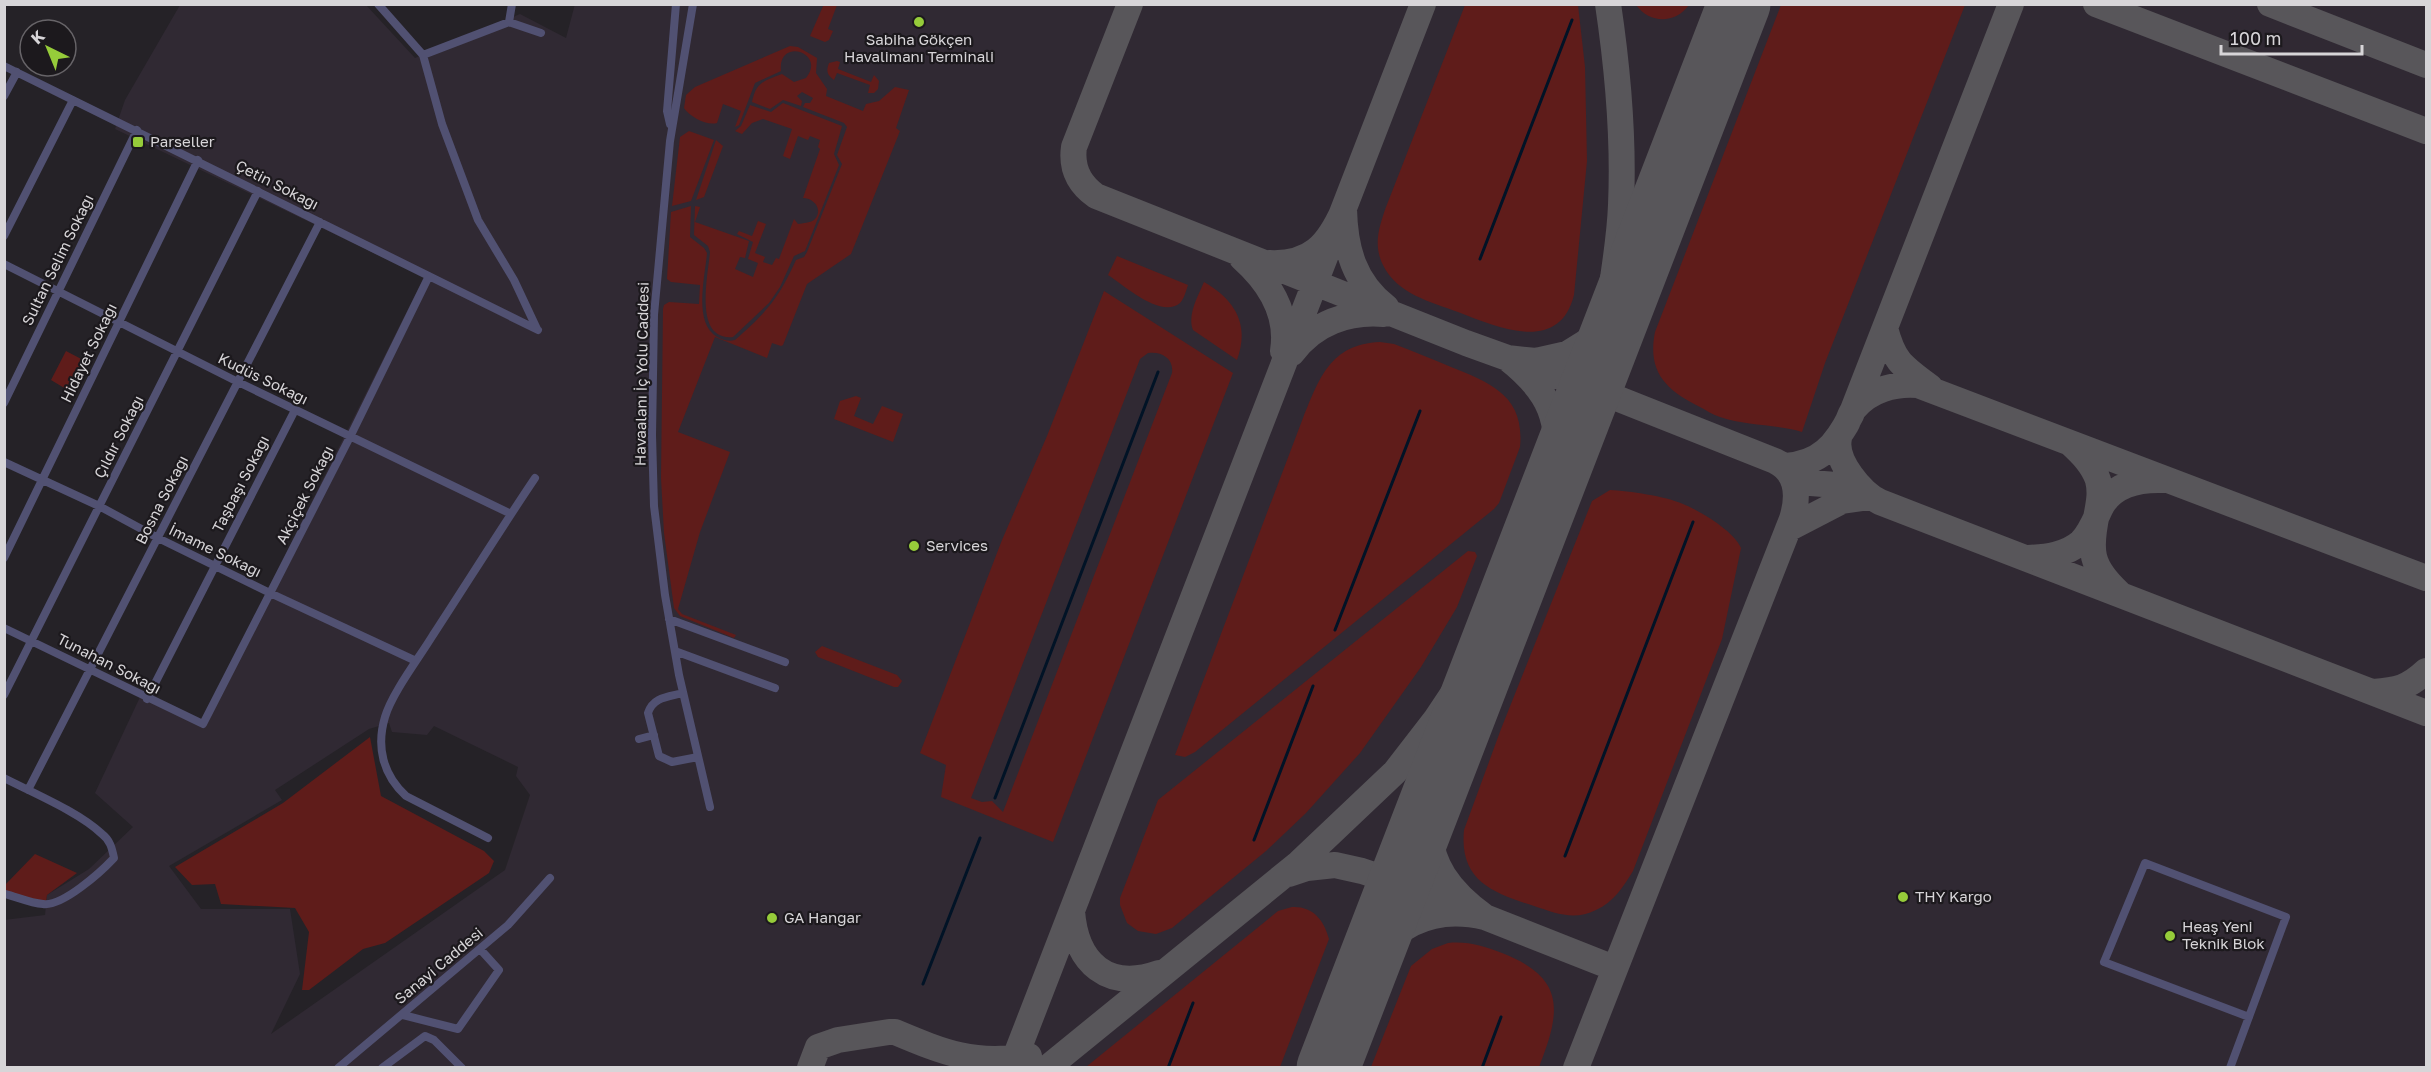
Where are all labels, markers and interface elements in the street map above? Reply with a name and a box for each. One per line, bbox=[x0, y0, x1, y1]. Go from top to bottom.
marker: Sabiha Gökçen Havalimanı Terminali bbox=[912, 15, 926, 29]
north arrow bbox=[18, 18, 78, 78]
scale bar bbox=[2221, 18, 2362, 56]
text: K bbox=[27, 25, 49, 48]
text: 100 m bbox=[2230, 27, 2281, 49]
place label: Sabiha Gökçen Havalimanı Terminali bbox=[844, 30, 994, 65]
place label: Parseller bbox=[150, 132, 215, 150]
marker: Parseller bbox=[131, 135, 145, 149]
street label: Çetin Sokağı bbox=[233, 156, 322, 213]
street label: Sultan Selim Sokağı bbox=[18, 191, 97, 328]
street label: Havaalanı İç Yolu Caddesi bbox=[630, 282, 652, 466]
street label: Hidayet Sokağı bbox=[56, 300, 120, 405]
street label: Kudüs Sokağı bbox=[216, 349, 311, 408]
street label: Çıldır Sokağı bbox=[90, 392, 147, 481]
street label: Taşbaşı Sokağı bbox=[208, 432, 272, 535]
street label: Akçiçek Sokağı bbox=[272, 442, 337, 547]
street label: Bosna Sokağı bbox=[131, 452, 191, 547]
street label: İmame Sokağı bbox=[166, 520, 265, 580]
place label: Services bbox=[926, 536, 988, 554]
marker: Services bbox=[907, 539, 921, 553]
street label: Tunahan Sokağı bbox=[55, 629, 164, 697]
place label: THY Kargo bbox=[1915, 887, 1992, 905]
marker: THY Kargo bbox=[1896, 890, 1910, 904]
place label: GA Hangar bbox=[784, 908, 861, 926]
marker: GA Hangar bbox=[765, 911, 779, 925]
place label: Heaş Yeni Teknik Blok bbox=[2182, 917, 2265, 952]
street label: Sanayi Caddesi bbox=[391, 923, 486, 1007]
marker: Heaş Yeni Teknik Blok bbox=[2163, 929, 2177, 943]

